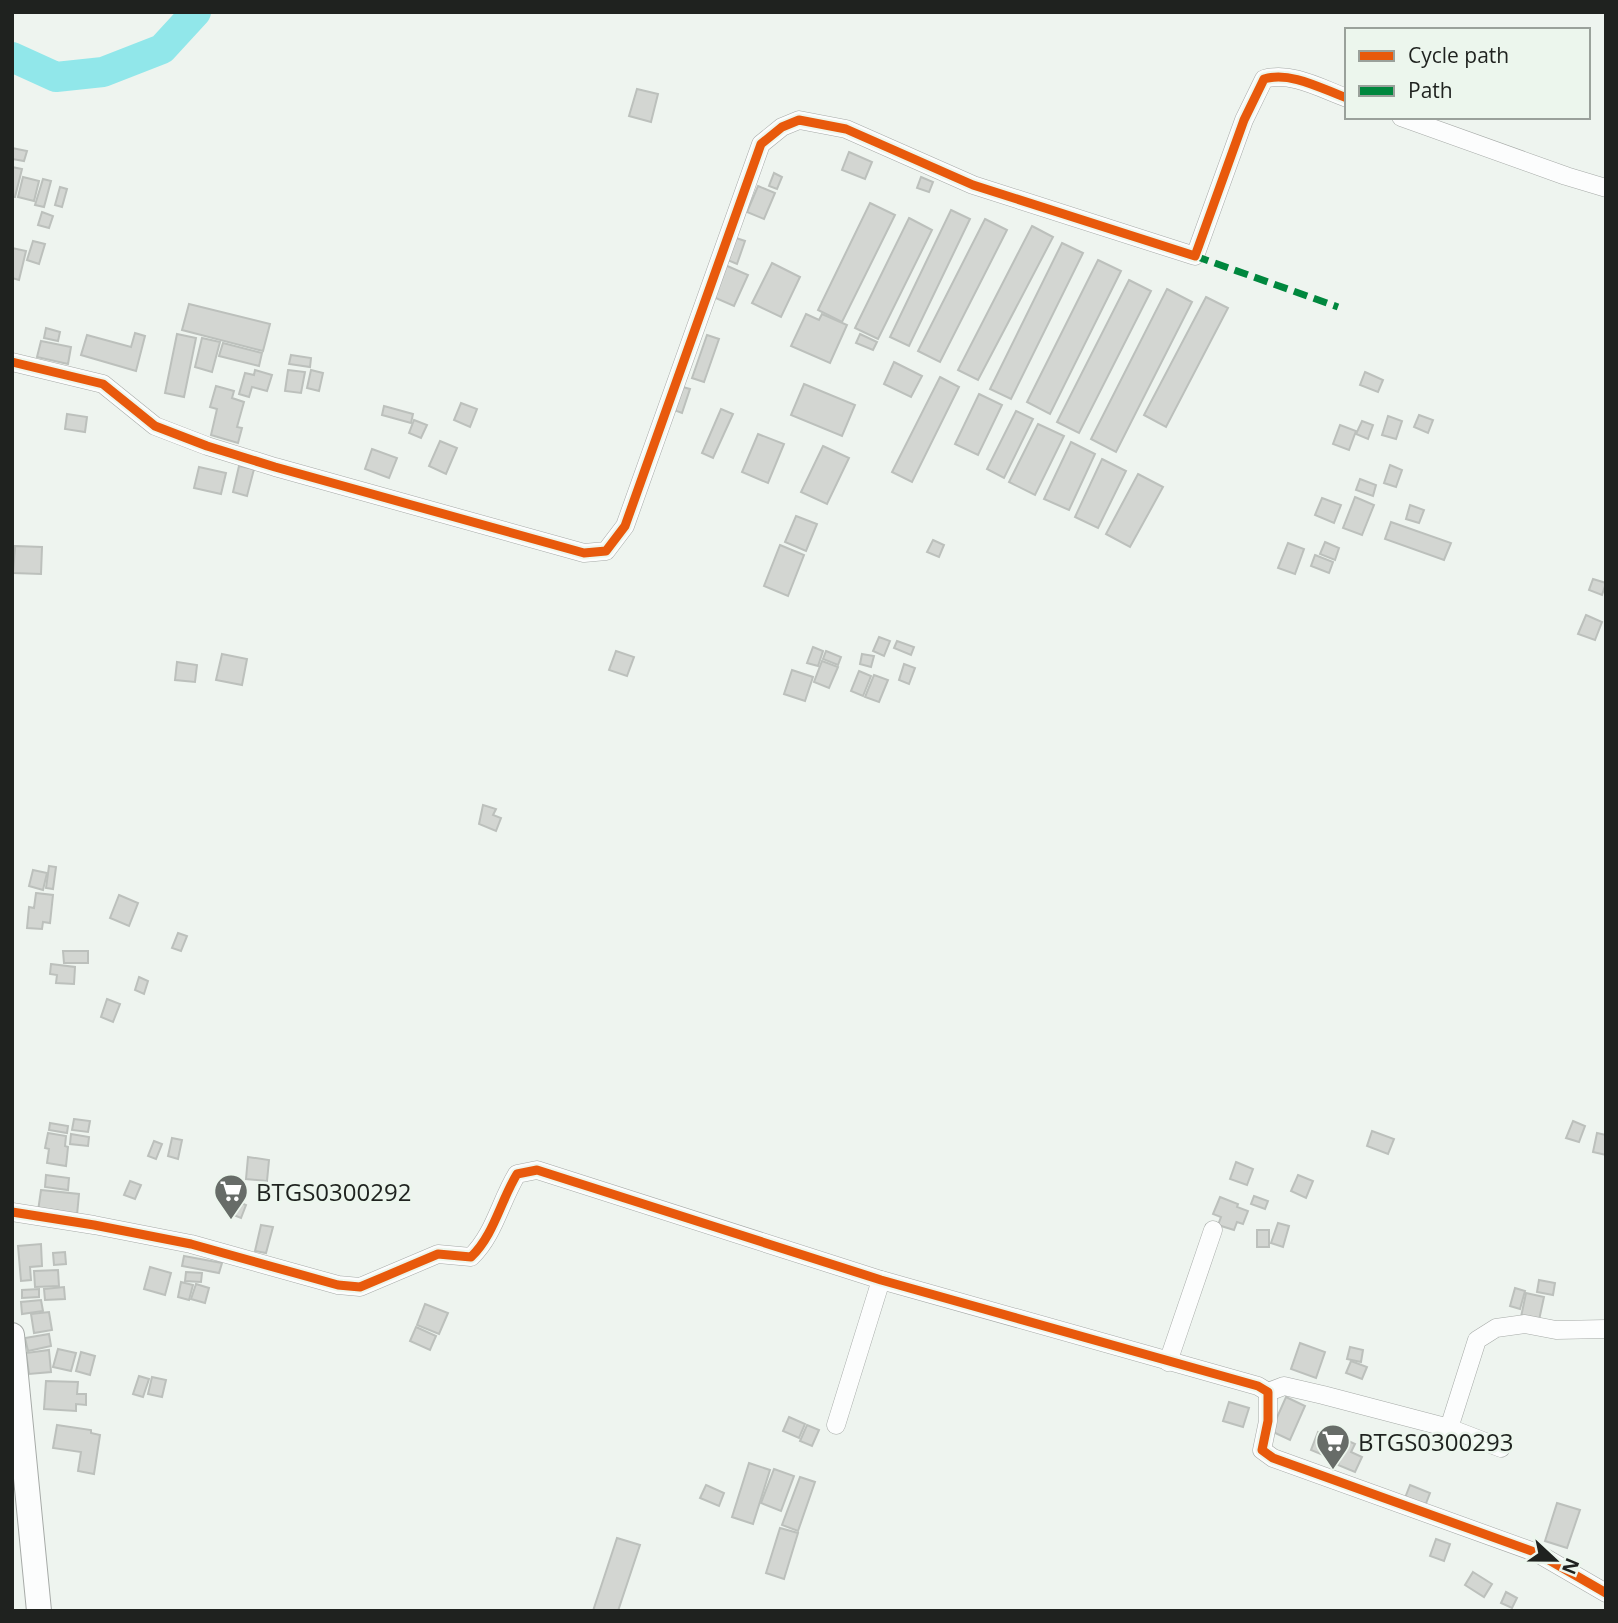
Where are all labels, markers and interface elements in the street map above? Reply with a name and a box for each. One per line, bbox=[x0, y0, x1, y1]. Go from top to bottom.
legend bbox=[1345, 28, 1590, 119]
text: Cycle path bbox=[1408, 41, 1509, 69]
text: Path bbox=[1408, 76, 1453, 104]
supermarket icon: BTGS0300292 bbox=[212, 1172, 250, 1221]
place label: BTGS0300292 bbox=[256, 1175, 411, 1208]
supermarket icon: BTGS0300293 bbox=[1314, 1422, 1352, 1471]
place label: BTGS0300293 bbox=[1358, 1425, 1513, 1458]
north arrow bbox=[1520, 1525, 1590, 1595]
text: N bbox=[1556, 1554, 1586, 1578]

